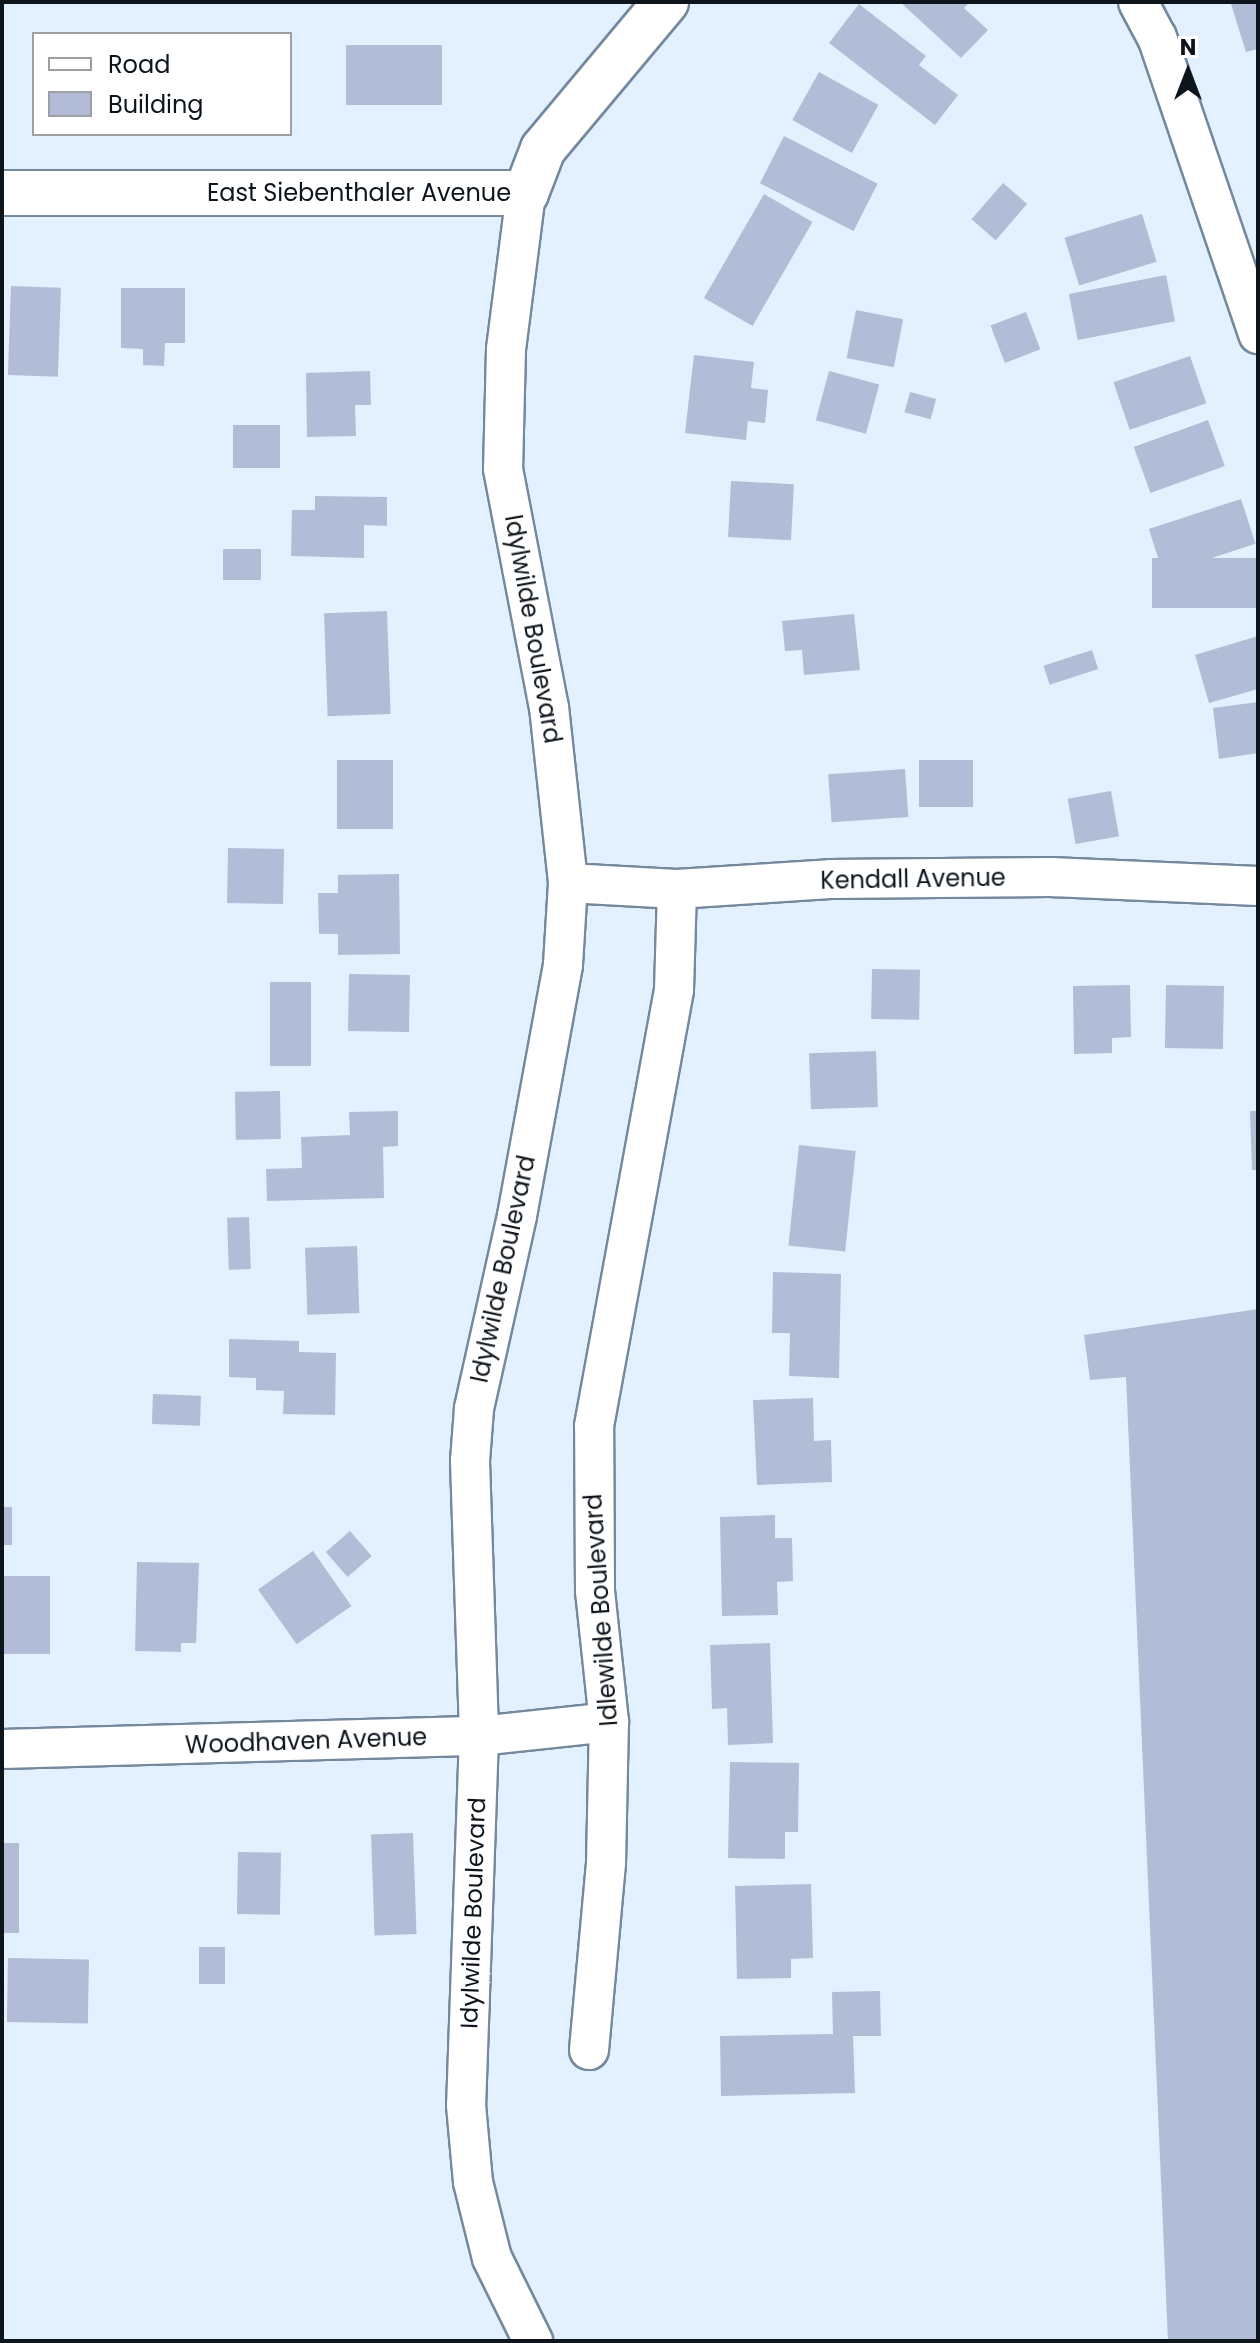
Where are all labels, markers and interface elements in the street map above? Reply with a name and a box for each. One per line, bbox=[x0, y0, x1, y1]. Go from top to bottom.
legend bbox=[32, 32, 292, 136]
north arrow bbox=[1148, 32, 1228, 112]
text: N bbox=[1180, 32, 1196, 63]
text: Road bbox=[108, 48, 170, 81]
text: Building bbox=[108, 88, 204, 121]
street label: East Siebenthaler Avenue bbox=[207, 179, 511, 207]
street label: Idylwilde Boulevard bbox=[499, 512, 567, 746]
street label: Kendall Avenue bbox=[820, 863, 1006, 895]
street label: Idylwilde Boulevard bbox=[465, 1153, 541, 1385]
street label: Idlewilde Boulevard bbox=[579, 1493, 623, 1727]
street label: Woodhaven Avenue bbox=[184, 1722, 428, 1760]
street label: Idylwilde Boulevard bbox=[455, 1797, 491, 2029]

